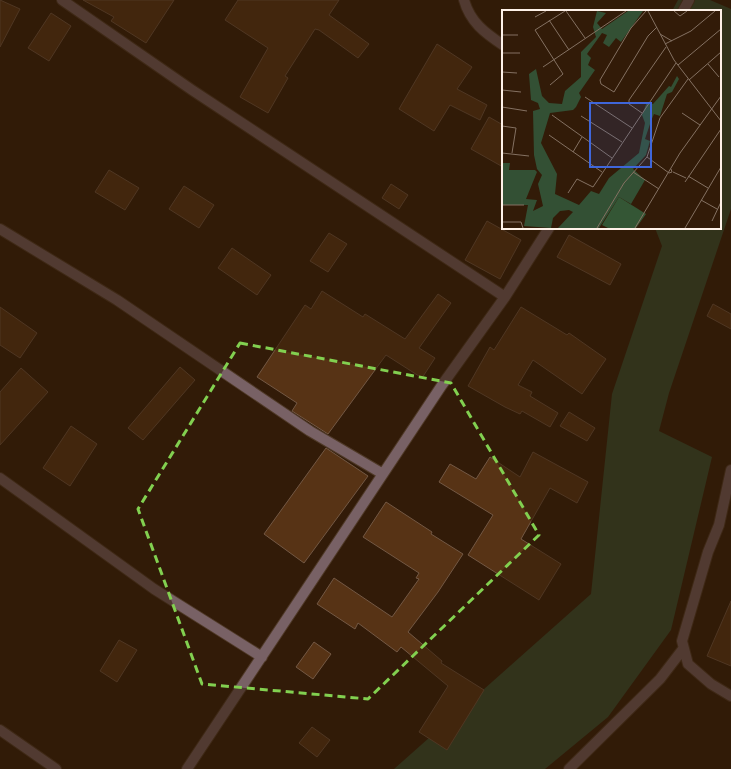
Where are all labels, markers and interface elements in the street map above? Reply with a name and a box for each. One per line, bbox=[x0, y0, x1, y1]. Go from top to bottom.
inset map bbox=[502, 10, 721, 229]

